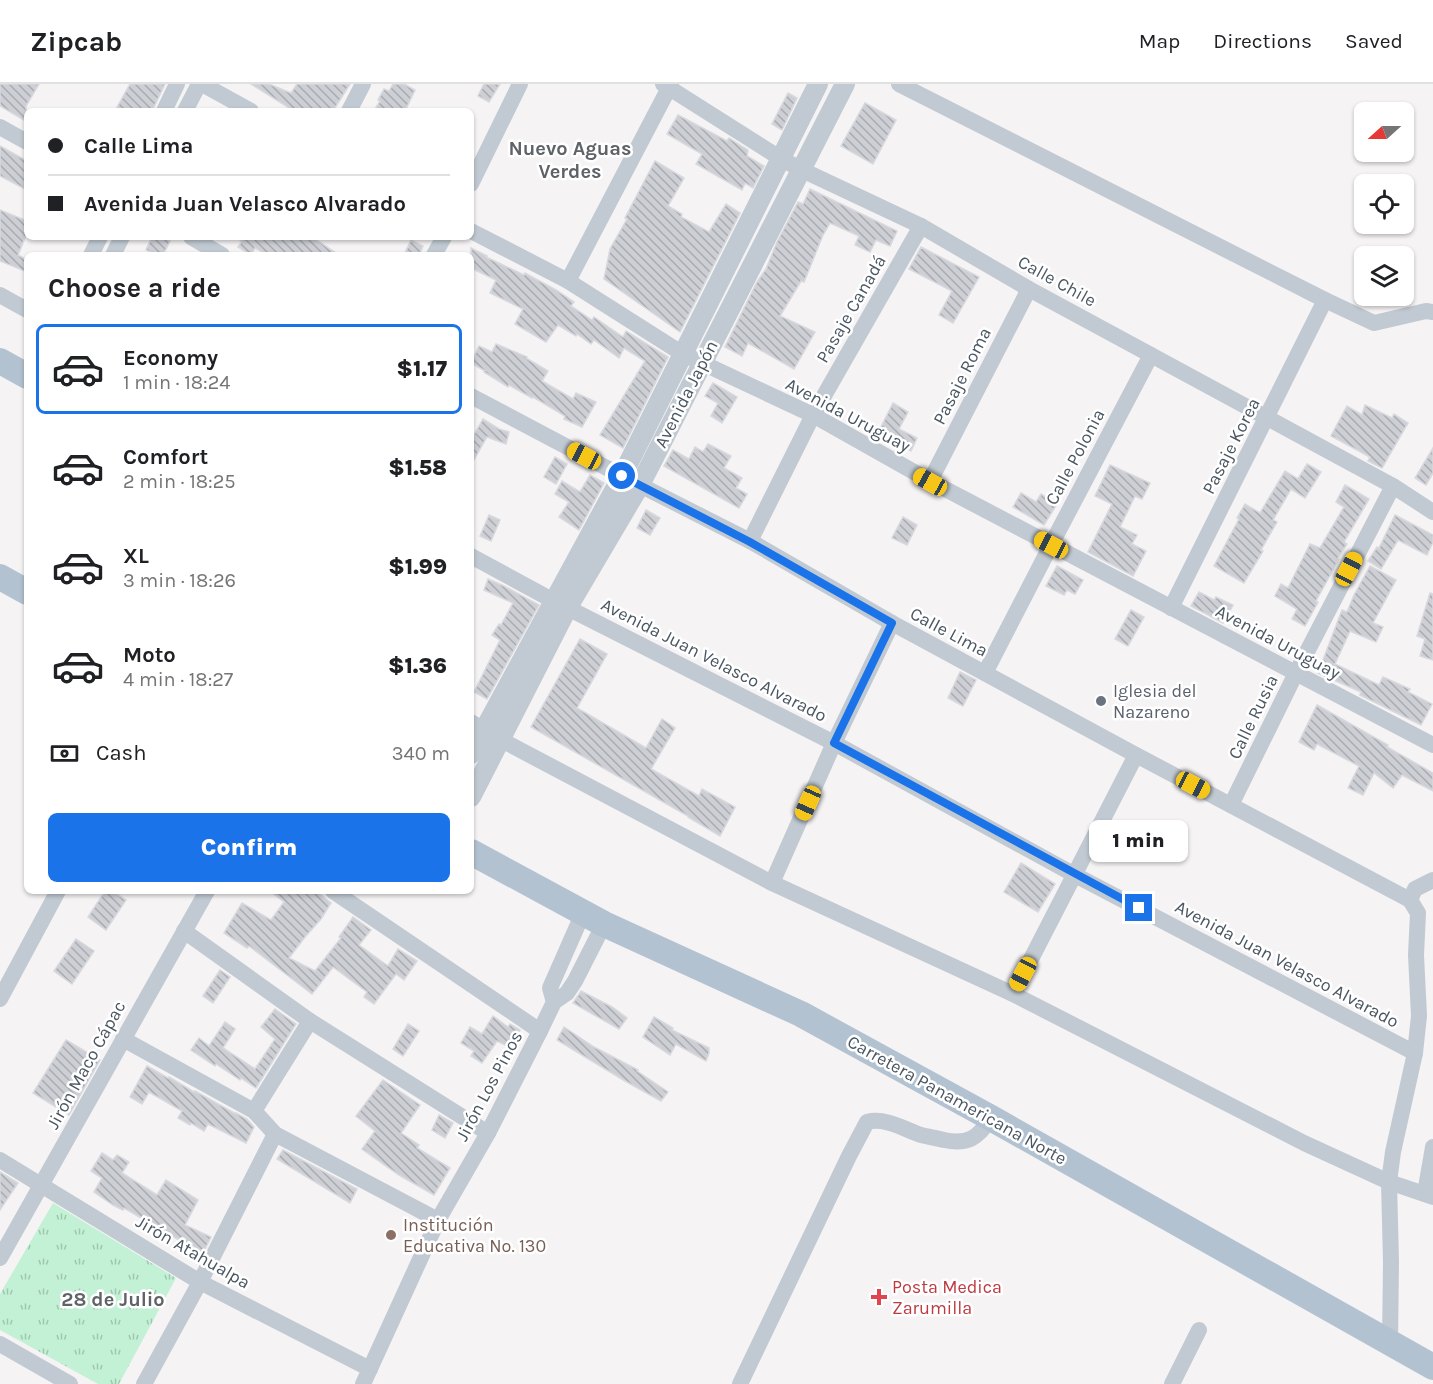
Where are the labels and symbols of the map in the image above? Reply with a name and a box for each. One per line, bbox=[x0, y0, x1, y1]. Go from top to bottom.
north arrow bbox=[1354, 102, 1414, 162]
district label: Nuevo Aguas Verdes bbox=[508, 137, 632, 183]
street label: Pasaje Canadá bbox=[811, 251, 891, 367]
street label: Calle Chile bbox=[1014, 251, 1100, 311]
street label: Pasaje Roma bbox=[928, 324, 996, 428]
street label: Avenida Japón bbox=[649, 337, 723, 451]
street label: Avenida Uruguay bbox=[782, 373, 915, 457]
street label: Pasaje Korea bbox=[1197, 394, 1265, 498]
street label: Calle Polonia bbox=[1041, 405, 1109, 509]
car bbox=[564, 440, 604, 472]
route start bbox=[608, 462, 635, 489]
car bbox=[910, 465, 950, 499]
car bbox=[1031, 529, 1071, 561]
car bbox=[1333, 549, 1365, 589]
street label: Avenida Juan Velasco Alvarado bbox=[597, 593, 831, 727]
street label: Avenida Uruguay bbox=[1212, 600, 1345, 684]
street label: Calle Lima bbox=[906, 602, 992, 662]
street label: Calle Rusia bbox=[1223, 671, 1283, 763]
place label: Iglesia del Nazareno bbox=[1113, 680, 1196, 723]
marker: Iglesia del Nazareno bbox=[1094, 694, 1108, 708]
car bbox=[1173, 769, 1213, 801]
car bbox=[792, 783, 824, 823]
callout: 1 min bbox=[1090, 821, 1188, 863]
route end bbox=[1125, 894, 1152, 921]
street label: Avenida Juan Velasco Alvarado bbox=[1171, 896, 1403, 1032]
car bbox=[1007, 954, 1039, 994]
street label: Jirón Maco Cápac bbox=[42, 997, 130, 1133]
street label: Jirón Los Pinos bbox=[451, 1027, 527, 1145]
street label: Carretera Panamericana Norte bbox=[843, 1030, 1071, 1170]
street label: Jirón Atahualpa bbox=[132, 1210, 254, 1294]
place label: Institución Educativa No. 130 bbox=[403, 1214, 546, 1257]
marker: Institución Educativa No. 130 bbox=[384, 1228, 398, 1242]
place label: Posta Medica Zarumilla bbox=[892, 1276, 1002, 1319]
district label: 28 de Julio bbox=[61, 1288, 165, 1311]
marker: Posta Medica Zarumilla bbox=[870, 1288, 888, 1306]

